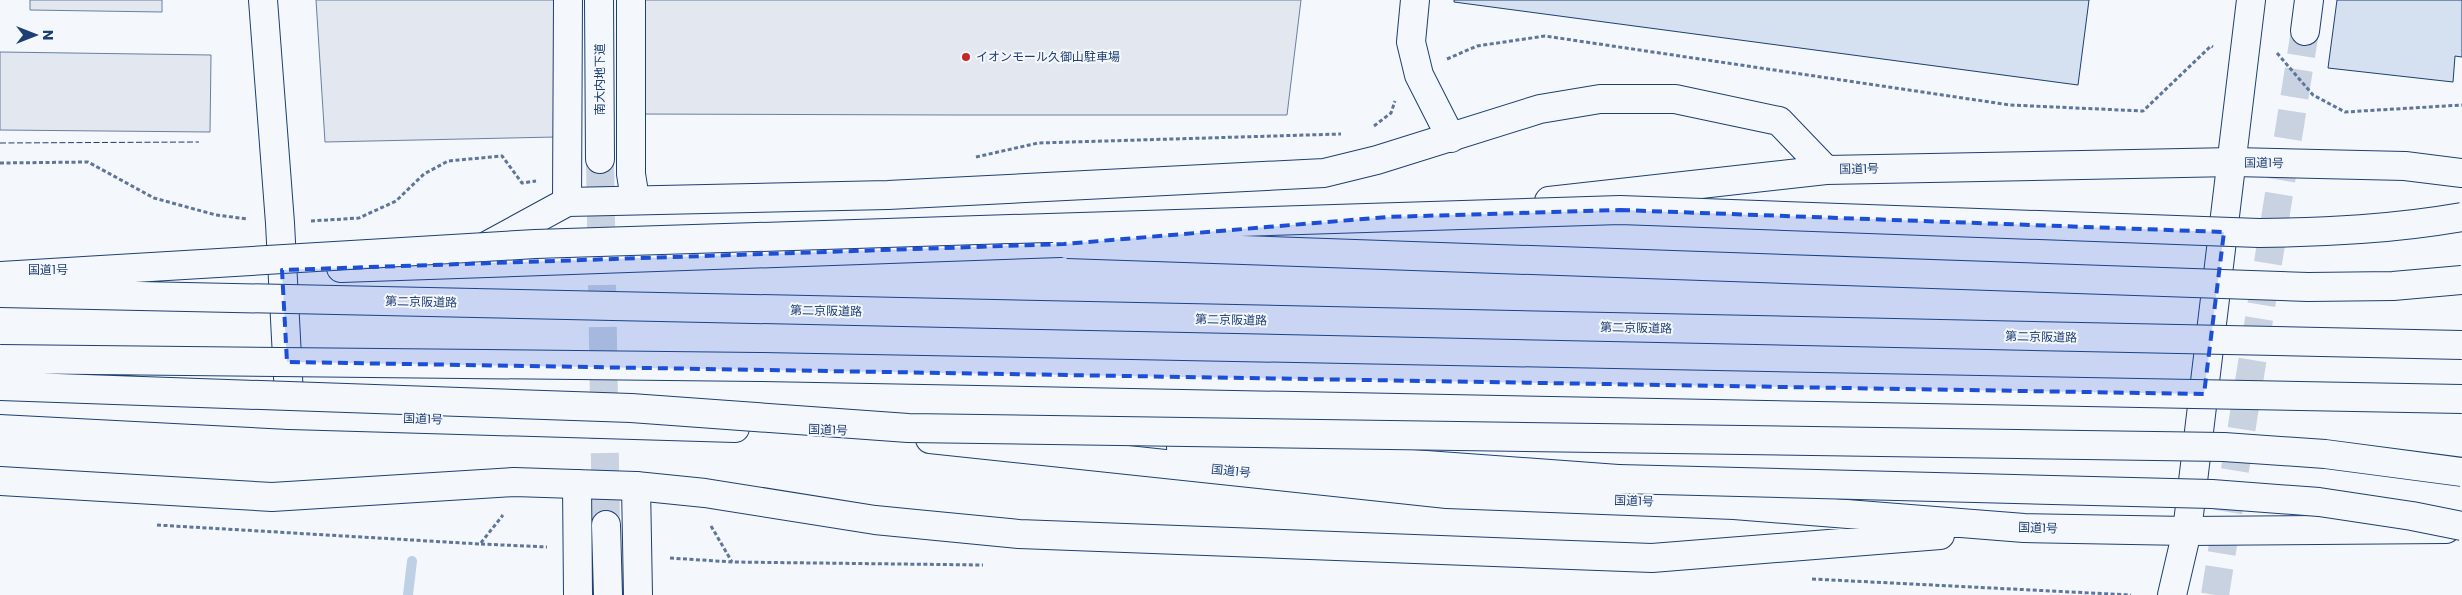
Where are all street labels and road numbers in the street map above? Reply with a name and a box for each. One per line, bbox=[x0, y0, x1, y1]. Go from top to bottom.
street label: 南大内地下道 bbox=[591, 43, 608, 115]
street label: 国道1号 bbox=[2244, 154, 2284, 171]
street label: 国道1号 bbox=[1839, 160, 1879, 177]
street label: 国道1号 bbox=[28, 261, 68, 278]
street label: 第二京阪道路 bbox=[385, 292, 457, 311]
street label: 第二京阪道路 bbox=[790, 301, 862, 320]
street label: 第二京阪道路 bbox=[1195, 310, 1267, 329]
street label: 第二京阪道路 bbox=[1600, 318, 1672, 337]
street label: 第二京阪道路 bbox=[2005, 327, 2077, 346]
street label: 国道1号 bbox=[403, 409, 443, 428]
street label: 国道1号 bbox=[808, 420, 848, 439]
street label: 国道1号 bbox=[1210, 460, 1252, 481]
street label: 国道1号 bbox=[1614, 491, 1654, 510]
street label: 国道1号 bbox=[2018, 518, 2058, 537]

